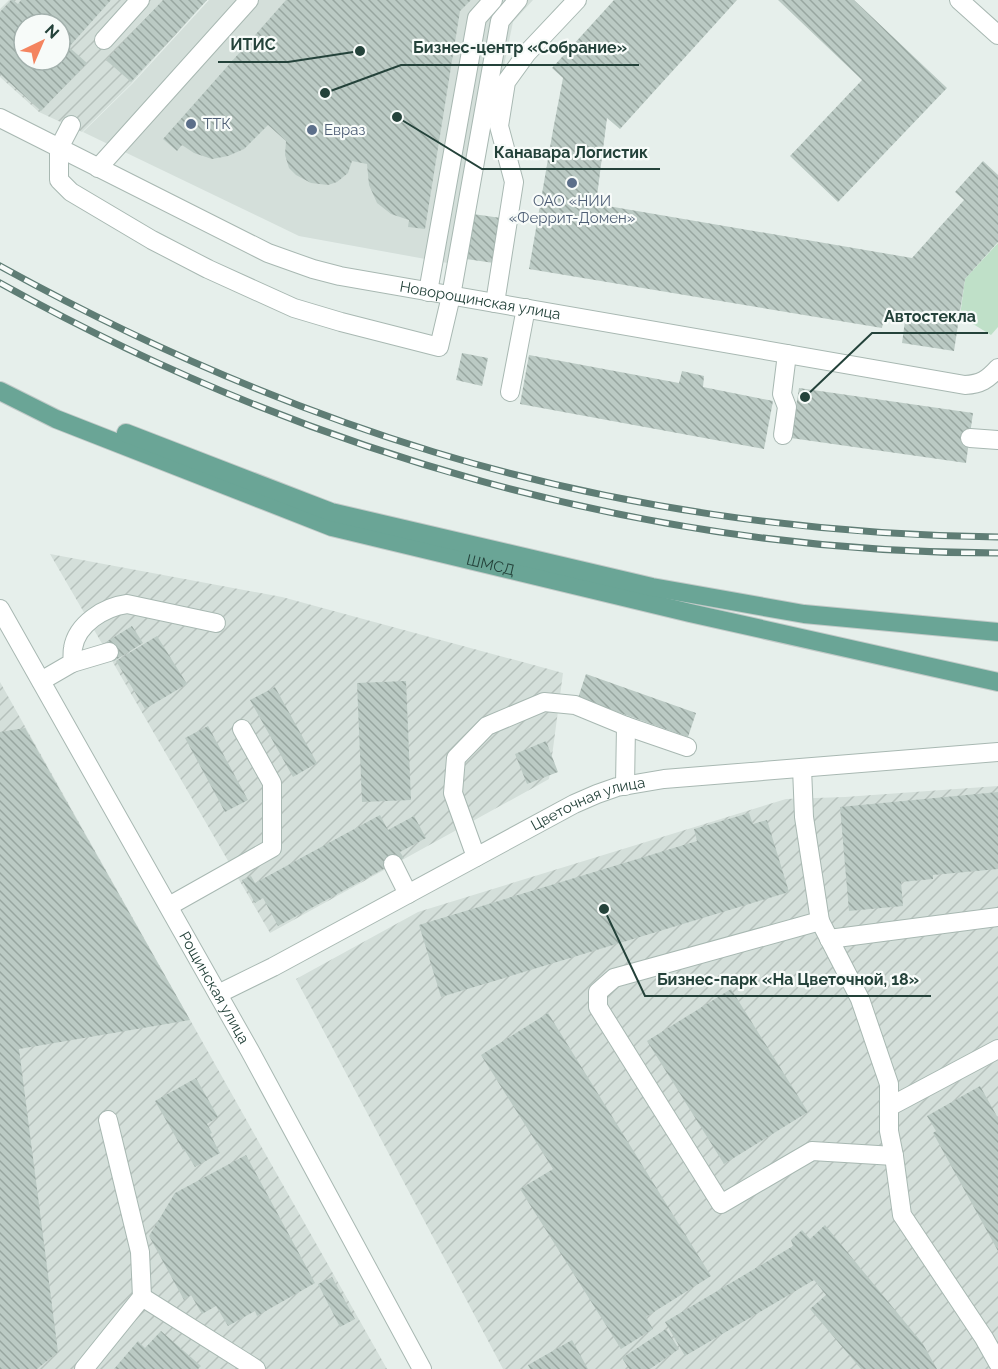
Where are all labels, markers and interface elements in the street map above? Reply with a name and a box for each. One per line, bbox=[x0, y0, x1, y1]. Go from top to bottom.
north arrow bbox=[12, 12, 72, 72]
text: N bbox=[41, 20, 63, 43]
callout: ИТИС bbox=[218, 28, 288, 62]
callout: Бизнес-центр «Собрание» bbox=[401, 31, 639, 65]
text: ИТИС bbox=[230, 35, 276, 54]
text: Бизнес-центр «Собрание» bbox=[413, 38, 627, 57]
place label: ТТК bbox=[203, 115, 231, 133]
marker: ТТК bbox=[184, 117, 198, 131]
place label: Евраз bbox=[324, 121, 366, 139]
marker: Евраз bbox=[305, 123, 319, 137]
callout: Канавара Логистик bbox=[482, 135, 660, 169]
text: Канавара Логистик bbox=[494, 143, 648, 162]
marker: ОАО «НИИ «Феррит-Домен» bbox=[565, 176, 579, 190]
place label: ОАО «НИИ «Феррит-Домен» bbox=[509, 192, 635, 227]
street label: Новорощинская улица bbox=[398, 278, 562, 323]
callout: Автостекла bbox=[872, 299, 988, 333]
text: Автостекла bbox=[884, 307, 976, 326]
street label: ШМСД bbox=[465, 551, 516, 580]
street label: Цветочная улица bbox=[528, 773, 646, 835]
street label: Рощинская улица bbox=[175, 928, 253, 1047]
callout: Бизнес-парк «На Цветочной, 18» bbox=[645, 962, 931, 996]
text: Бизнес-парк «На Цветочной, 18» bbox=[657, 970, 919, 989]

